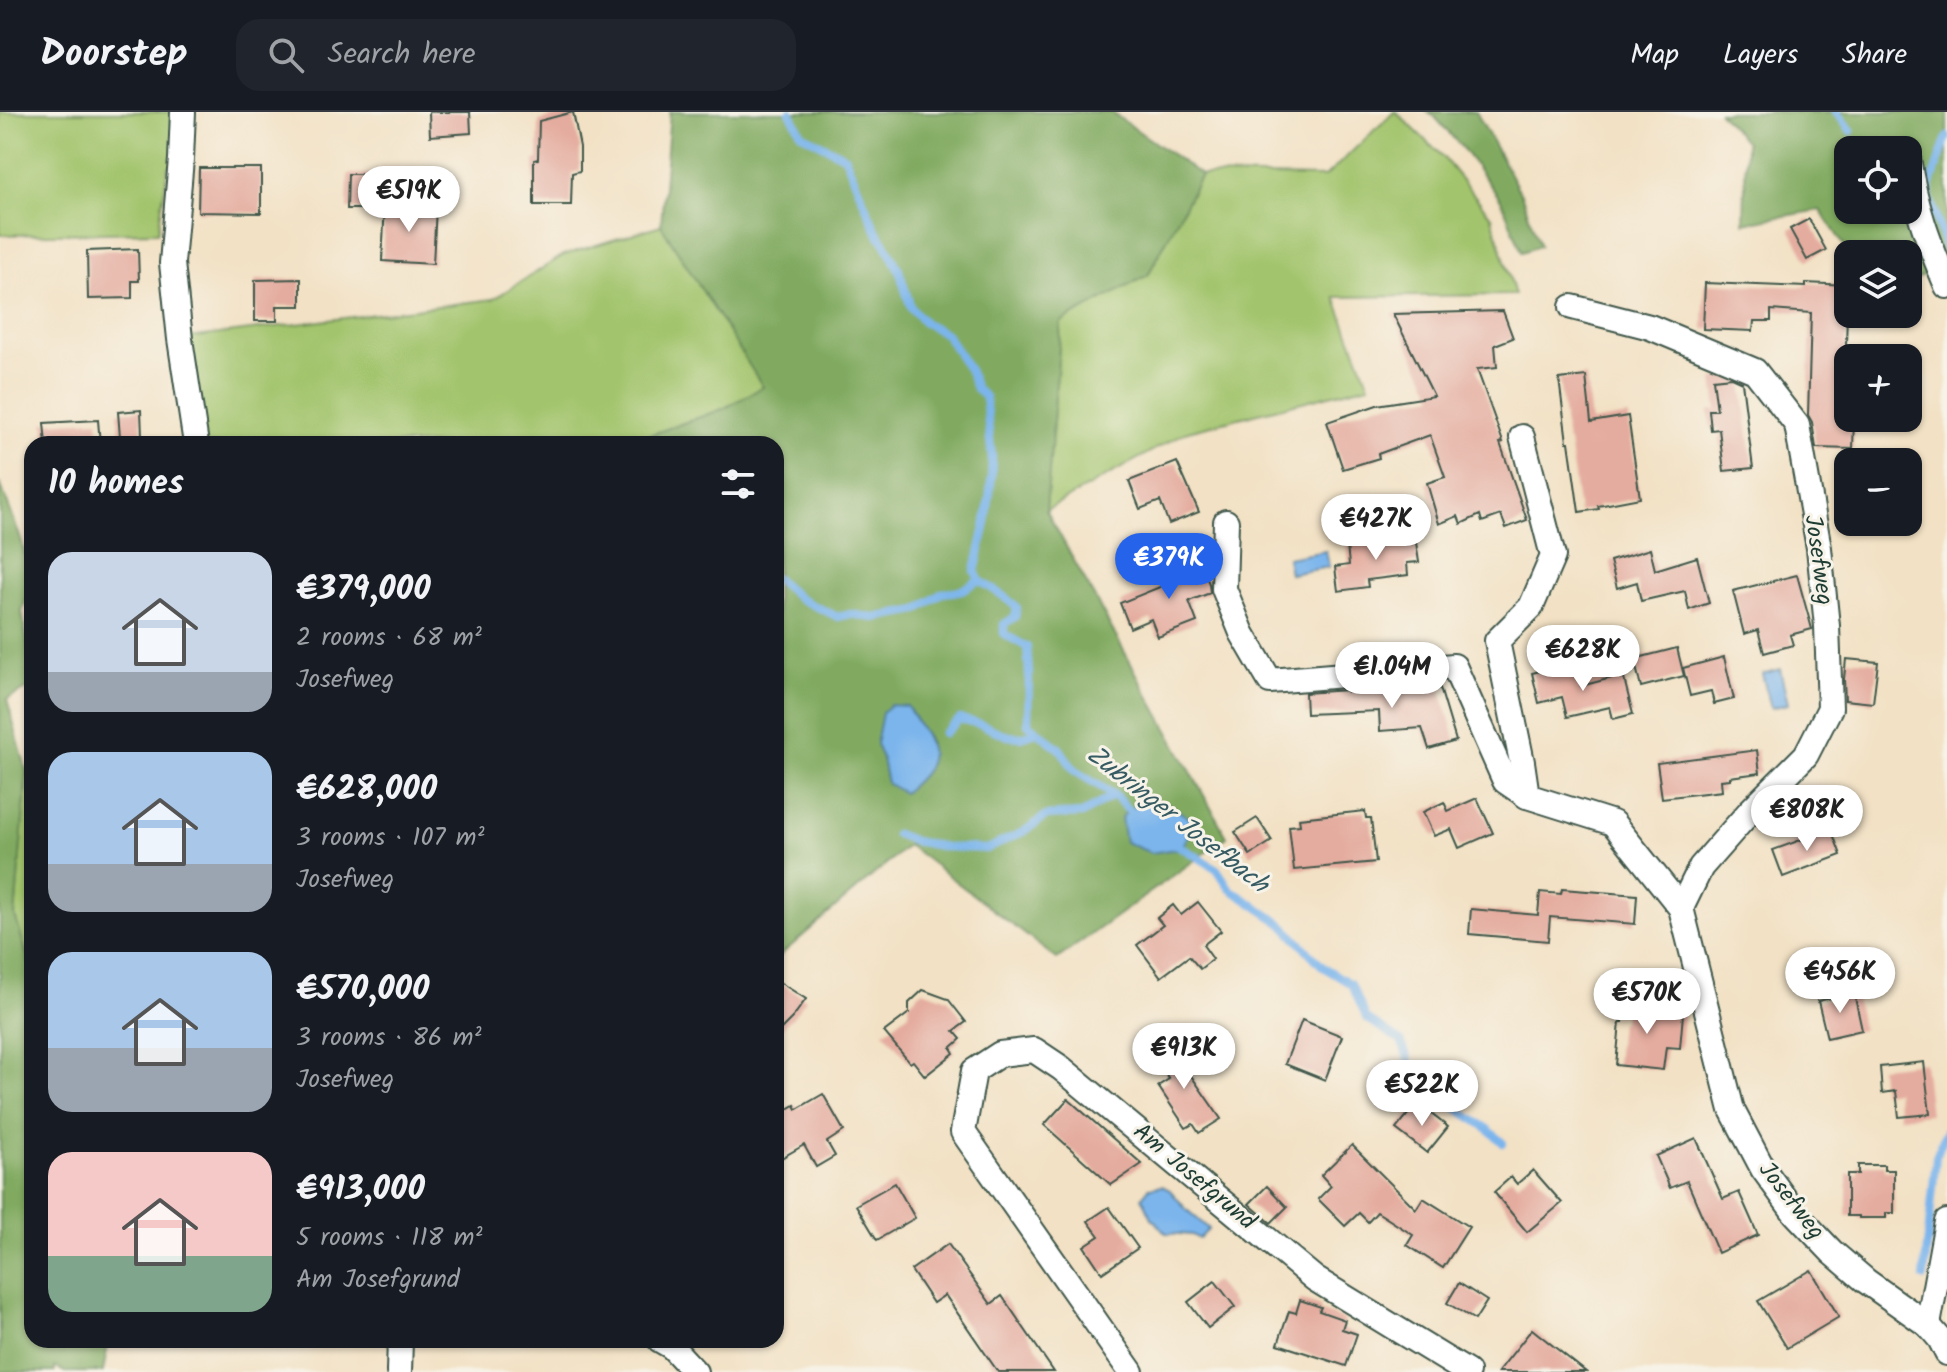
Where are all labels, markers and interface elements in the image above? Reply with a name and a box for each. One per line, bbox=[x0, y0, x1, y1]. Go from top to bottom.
search box bbox=[236, 19, 796, 91]
text: Doorstep bbox=[40, 25, 188, 85]
text: Search here bbox=[328, 31, 476, 79]
icon: search bbox=[264, 33, 308, 77]
text: Map bbox=[1630, 33, 1679, 78]
text: Layers bbox=[1723, 33, 1798, 78]
text: Share bbox=[1842, 33, 1907, 78]
map controls bbox=[1834, 136, 1922, 536]
button: locate bbox=[1834, 136, 1922, 224]
pin: €519K bbox=[353, 166, 465, 234]
text: €519K bbox=[376, 171, 442, 213]
button: layers bbox=[1834, 240, 1922, 328]
button: + bbox=[1834, 344, 1922, 432]
button: − bbox=[1834, 448, 1922, 536]
text: 10 homes bbox=[48, 457, 184, 511]
icon: filters bbox=[716, 462, 760, 506]
pin: €427K bbox=[1320, 494, 1432, 562]
text: €427K bbox=[1339, 499, 1413, 541]
street label: Josefweg bbox=[1792, 512, 1844, 608]
pin: €379K bbox=[1113, 533, 1225, 601]
text: €379K bbox=[1133, 538, 1205, 580]
text: €379,000 bbox=[296, 563, 431, 617]
icon: home bbox=[112, 584, 208, 680]
text: 2 rooms · 68 m² bbox=[296, 617, 482, 659]
pin: €628K bbox=[1527, 625, 1639, 693]
text: €628K bbox=[1545, 630, 1621, 672]
pin: €1.04M bbox=[1327, 642, 1457, 710]
text: €1.04M bbox=[1353, 647, 1431, 689]
text: Josefweg bbox=[296, 659, 394, 701]
water label: Zubringer Josefbach bbox=[1077, 735, 1279, 906]
text: €628,000 bbox=[296, 763, 437, 817]
icon: home bbox=[112, 784, 208, 880]
pin: €808K bbox=[1751, 785, 1863, 853]
text: €808K bbox=[1769, 790, 1845, 832]
text: 3 rooms · 107 m² bbox=[296, 817, 485, 859]
text: Josefweg bbox=[296, 859, 394, 901]
pin: €456K bbox=[1784, 947, 1896, 1015]
text: €456K bbox=[1803, 952, 1877, 994]
text: €570,000 bbox=[296, 963, 429, 1017]
pin: €570K bbox=[1591, 968, 1703, 1036]
text: €570K bbox=[1612, 973, 1682, 1015]
icon: home bbox=[112, 984, 208, 1080]
text: 3 rooms · 86 m² bbox=[296, 1017, 481, 1059]
pin: €913K bbox=[1128, 1023, 1240, 1091]
text: €913K bbox=[1150, 1028, 1218, 1070]
text: Josefweg bbox=[296, 1059, 394, 1101]
pin: €522K bbox=[1366, 1060, 1478, 1128]
text: €522K bbox=[1384, 1065, 1460, 1107]
street label: Am Josefgrund bbox=[1124, 1113, 1265, 1241]
street label: Josefweg bbox=[1748, 1153, 1834, 1249]
text: €913,000 bbox=[296, 1163, 425, 1217]
icon: home bbox=[112, 1184, 208, 1280]
text: 5 rooms · 118 m² bbox=[296, 1217, 482, 1259]
text: Am Josefgrund bbox=[296, 1259, 460, 1301]

